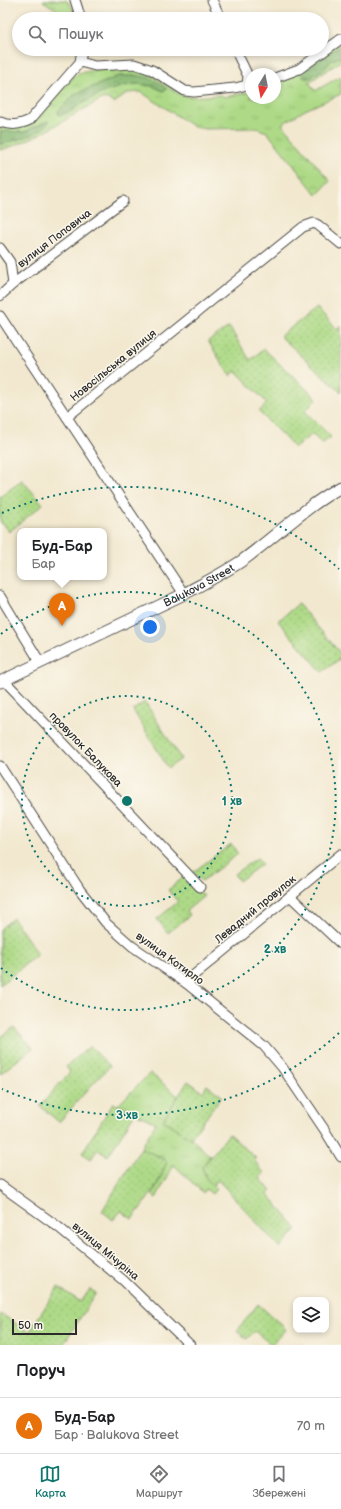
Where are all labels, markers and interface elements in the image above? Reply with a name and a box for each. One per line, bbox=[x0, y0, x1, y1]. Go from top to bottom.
search box bbox=[12, 12, 329, 56]
icon: search bbox=[26, 23, 48, 45]
text: Пошук bbox=[58, 25, 104, 44]
north arrow bbox=[245, 68, 281, 104]
street label: вулиця Поповича bbox=[15, 206, 94, 270]
street label: Новосільська вулиця bbox=[68, 327, 159, 404]
popup bbox=[17, 528, 107, 580]
text: Буд-Бар bbox=[31, 537, 93, 556]
text: Бар bbox=[31, 556, 55, 572]
street label: Balukova Street bbox=[162, 561, 237, 610]
pin: A bbox=[49, 593, 75, 626]
your location bbox=[140, 617, 160, 637]
street label: провулок Балукова bbox=[47, 709, 125, 790]
centre of rings bbox=[120, 794, 134, 808]
text: 1 хв bbox=[222, 794, 243, 809]
street label: Левадний провулок bbox=[211, 873, 299, 947]
street label: вулиця Котирло bbox=[133, 929, 206, 988]
text: 2 хв bbox=[264, 942, 287, 957]
text: 3 хв bbox=[116, 1108, 139, 1123]
street label: вулиця Мічуріна bbox=[70, 1220, 142, 1283]
map controls bbox=[293, 1297, 329, 1333]
button: layers bbox=[293, 1297, 329, 1333]
scale bar bbox=[12, 1317, 77, 1336]
text: 50 m bbox=[18, 1319, 43, 1332]
text: Поруч bbox=[16, 1361, 66, 1381]
text: Буд-Бар bbox=[54, 1408, 115, 1427]
text: A bbox=[25, 1418, 33, 1434]
text: 70 m bbox=[297, 1418, 325, 1434]
text: Бар · Balukova Street bbox=[54, 1427, 179, 1443]
tab: Карта bbox=[35, 1463, 66, 1500]
tab: Маршрут bbox=[136, 1463, 183, 1500]
tab: Збережені bbox=[252, 1463, 306, 1500]

